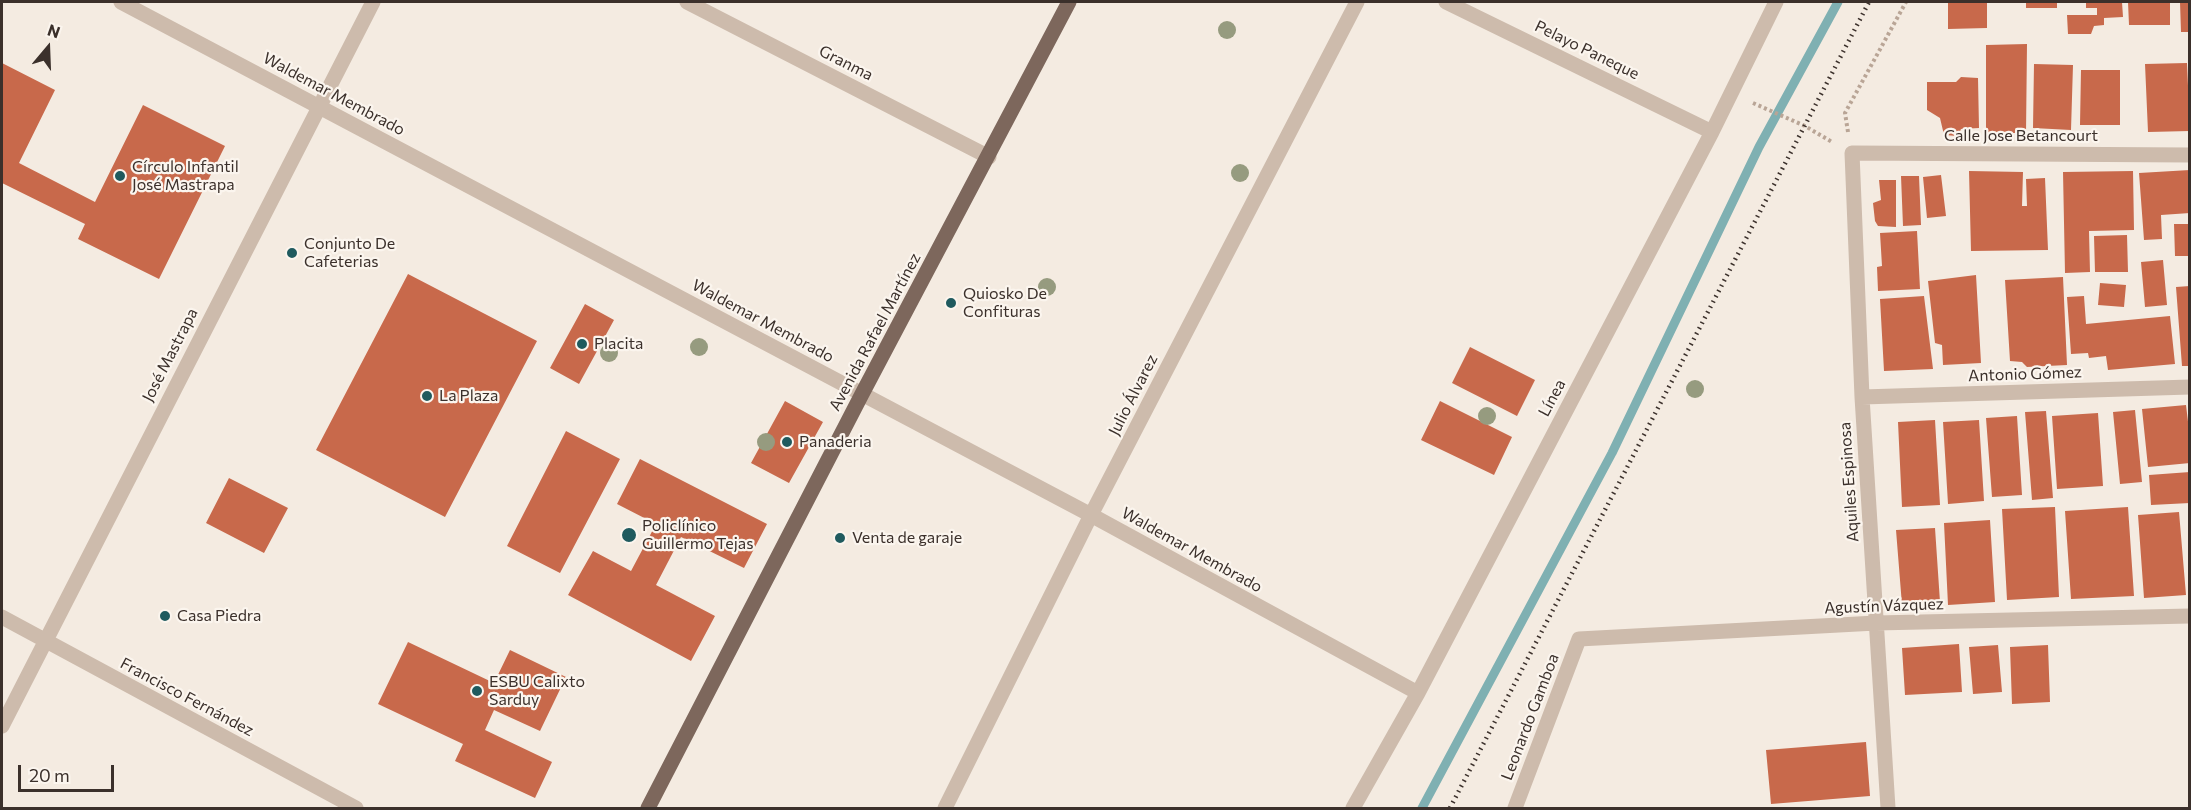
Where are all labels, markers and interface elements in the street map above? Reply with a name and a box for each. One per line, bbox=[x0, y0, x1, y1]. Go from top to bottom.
street label: Pelayo Paneque bbox=[1532, 16, 1642, 84]
north arrow bbox=[18, 18, 78, 78]
text: N bbox=[45, 20, 63, 41]
street label: Granma bbox=[816, 41, 876, 85]
street label: Waldemar Membrado bbox=[260, 48, 408, 140]
street label: Calle Jose Betancourt bbox=[1944, 126, 2098, 146]
place label: Círculo Infantil José Mastrapa bbox=[132, 157, 239, 195]
marker: Círculo Infantil José Mastrapa bbox=[113, 169, 127, 183]
place label: Conjunto De Cafeterias bbox=[304, 234, 395, 272]
marker: Conjunto De Cafeterias bbox=[285, 246, 299, 260]
street label: Avenida Rafael Martínez bbox=[825, 250, 925, 414]
street label: Waldemar Membrado bbox=[689, 275, 837, 367]
place label: Quiosko De Confituras bbox=[963, 284, 1047, 322]
marker: Quiosko De Confituras bbox=[944, 296, 958, 310]
street label: José Mastrapa bbox=[138, 305, 202, 405]
place label: Placita bbox=[594, 334, 643, 354]
marker: Placita bbox=[575, 337, 589, 351]
street label: Julio Álvarez bbox=[1104, 351, 1162, 439]
street label: Antonio Gómez bbox=[1968, 362, 2082, 386]
street label: Línea bbox=[1534, 376, 1570, 420]
place label: La Plaza bbox=[439, 386, 498, 406]
marker: La Plaza bbox=[420, 389, 434, 403]
street label: Aquiles Espinosa bbox=[1835, 421, 1863, 543]
place label: Panaderia bbox=[799, 432, 871, 452]
marker: Panaderia bbox=[780, 435, 794, 449]
street label: Waldemar Membrado bbox=[1118, 503, 1266, 597]
place label: Policlínico Guillermo Tejas bbox=[642, 516, 754, 554]
marker: Policlínico Guillermo Tejas bbox=[620, 526, 638, 544]
place label: Venta de garaje bbox=[852, 528, 962, 548]
marker: Venta de garaje bbox=[833, 531, 847, 545]
street label: Agustín Vázquez bbox=[1824, 594, 1944, 618]
place label: Casa Piedra bbox=[177, 606, 261, 626]
marker: Casa Piedra bbox=[158, 609, 172, 623]
street label: Leonardo Gamboa bbox=[1497, 651, 1563, 783]
street label: Francisco Fernández bbox=[117, 654, 257, 740]
place label: ESBU Calixto Sarduy bbox=[489, 672, 585, 710]
marker: ESBU Calixto Sarduy bbox=[470, 684, 484, 698]
scale bar bbox=[21, 753, 117, 791]
text: 20 m bbox=[29, 764, 70, 786]

